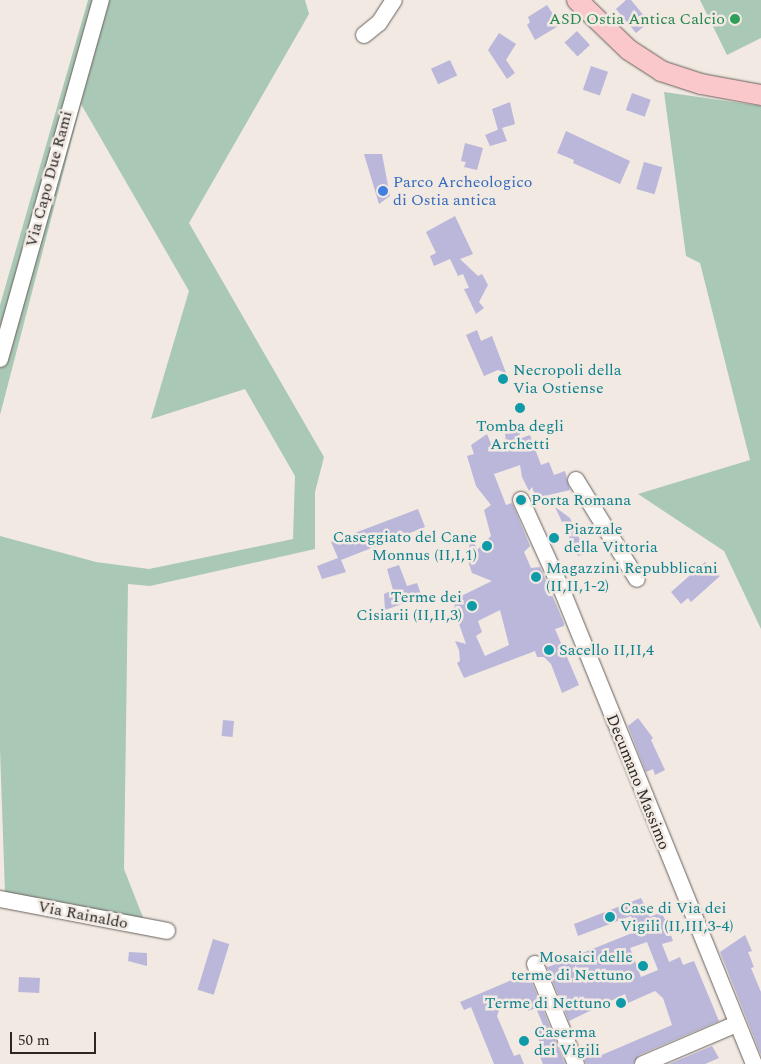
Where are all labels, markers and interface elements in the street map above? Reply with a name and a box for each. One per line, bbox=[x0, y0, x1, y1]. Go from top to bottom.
place label: ASD Ostia Antica Calcio bbox=[549, 9, 725, 29]
marker: ASD Ostia Antica Calcio bbox=[729, 13, 741, 25]
street label: Via Capo Due Rami bbox=[22, 109, 76, 249]
place label: Parco Archeologico di Ostia antica bbox=[393, 172, 532, 210]
marker: Parco Archeologico di Ostia antica bbox=[377, 185, 389, 197]
place label: Necropoli della Via Ostiense bbox=[513, 360, 622, 398]
marker: Necropoli della Via Ostiense bbox=[497, 373, 509, 385]
marker: Tomba degli Archetti bbox=[514, 402, 526, 414]
place label: Tomba degli Archetti bbox=[476, 416, 564, 454]
place label: Porta Romana bbox=[531, 490, 631, 510]
marker: Porta Romana bbox=[515, 494, 527, 506]
place label: Piazzale della Vittoria bbox=[564, 519, 658, 557]
place label: Caseggiato del Cane Monnus (II,I,1) bbox=[333, 527, 477, 565]
marker: Piazzale della Vittoria bbox=[548, 532, 560, 544]
marker: Caseggiato del Cane Monnus (II,I,1) bbox=[481, 540, 493, 552]
place label: Magazzini Repubblicani (II,II,1-2) bbox=[546, 558, 718, 596]
marker: Magazzini Repubblicani (II,II,1-2) bbox=[530, 571, 542, 583]
place label: Terme dei Cisiarii (II,II,3) bbox=[356, 587, 462, 625]
marker: Terme dei Cisiarii (II,II,3) bbox=[466, 600, 478, 612]
place label: Sacello II,II,4 bbox=[559, 640, 654, 660]
marker: Sacello II,II,4 bbox=[543, 644, 555, 656]
street label: Decumano Massimo bbox=[602, 711, 674, 853]
street label: Via Rainaldo bbox=[36, 897, 130, 933]
place label: Case di Via dei Vigili (II,III,3-4) bbox=[620, 898, 734, 936]
marker: Case di Via dei Vigili (II,III,3-4) bbox=[604, 911, 616, 923]
place label: Mosaici delle terme di Nettuno bbox=[511, 947, 633, 985]
marker: Mosaici delle terme di Nettuno bbox=[637, 960, 649, 972]
place label: Terme di Nettuno bbox=[485, 993, 611, 1013]
marker: Terme di Nettuno bbox=[615, 997, 627, 1009]
scale bar bbox=[12, 1022, 99, 1054]
place label: Caserma dei Vigili bbox=[534, 1022, 600, 1060]
text: 50 m bbox=[18, 1029, 50, 1052]
marker: Caserma dei Vigili bbox=[518, 1035, 530, 1047]

